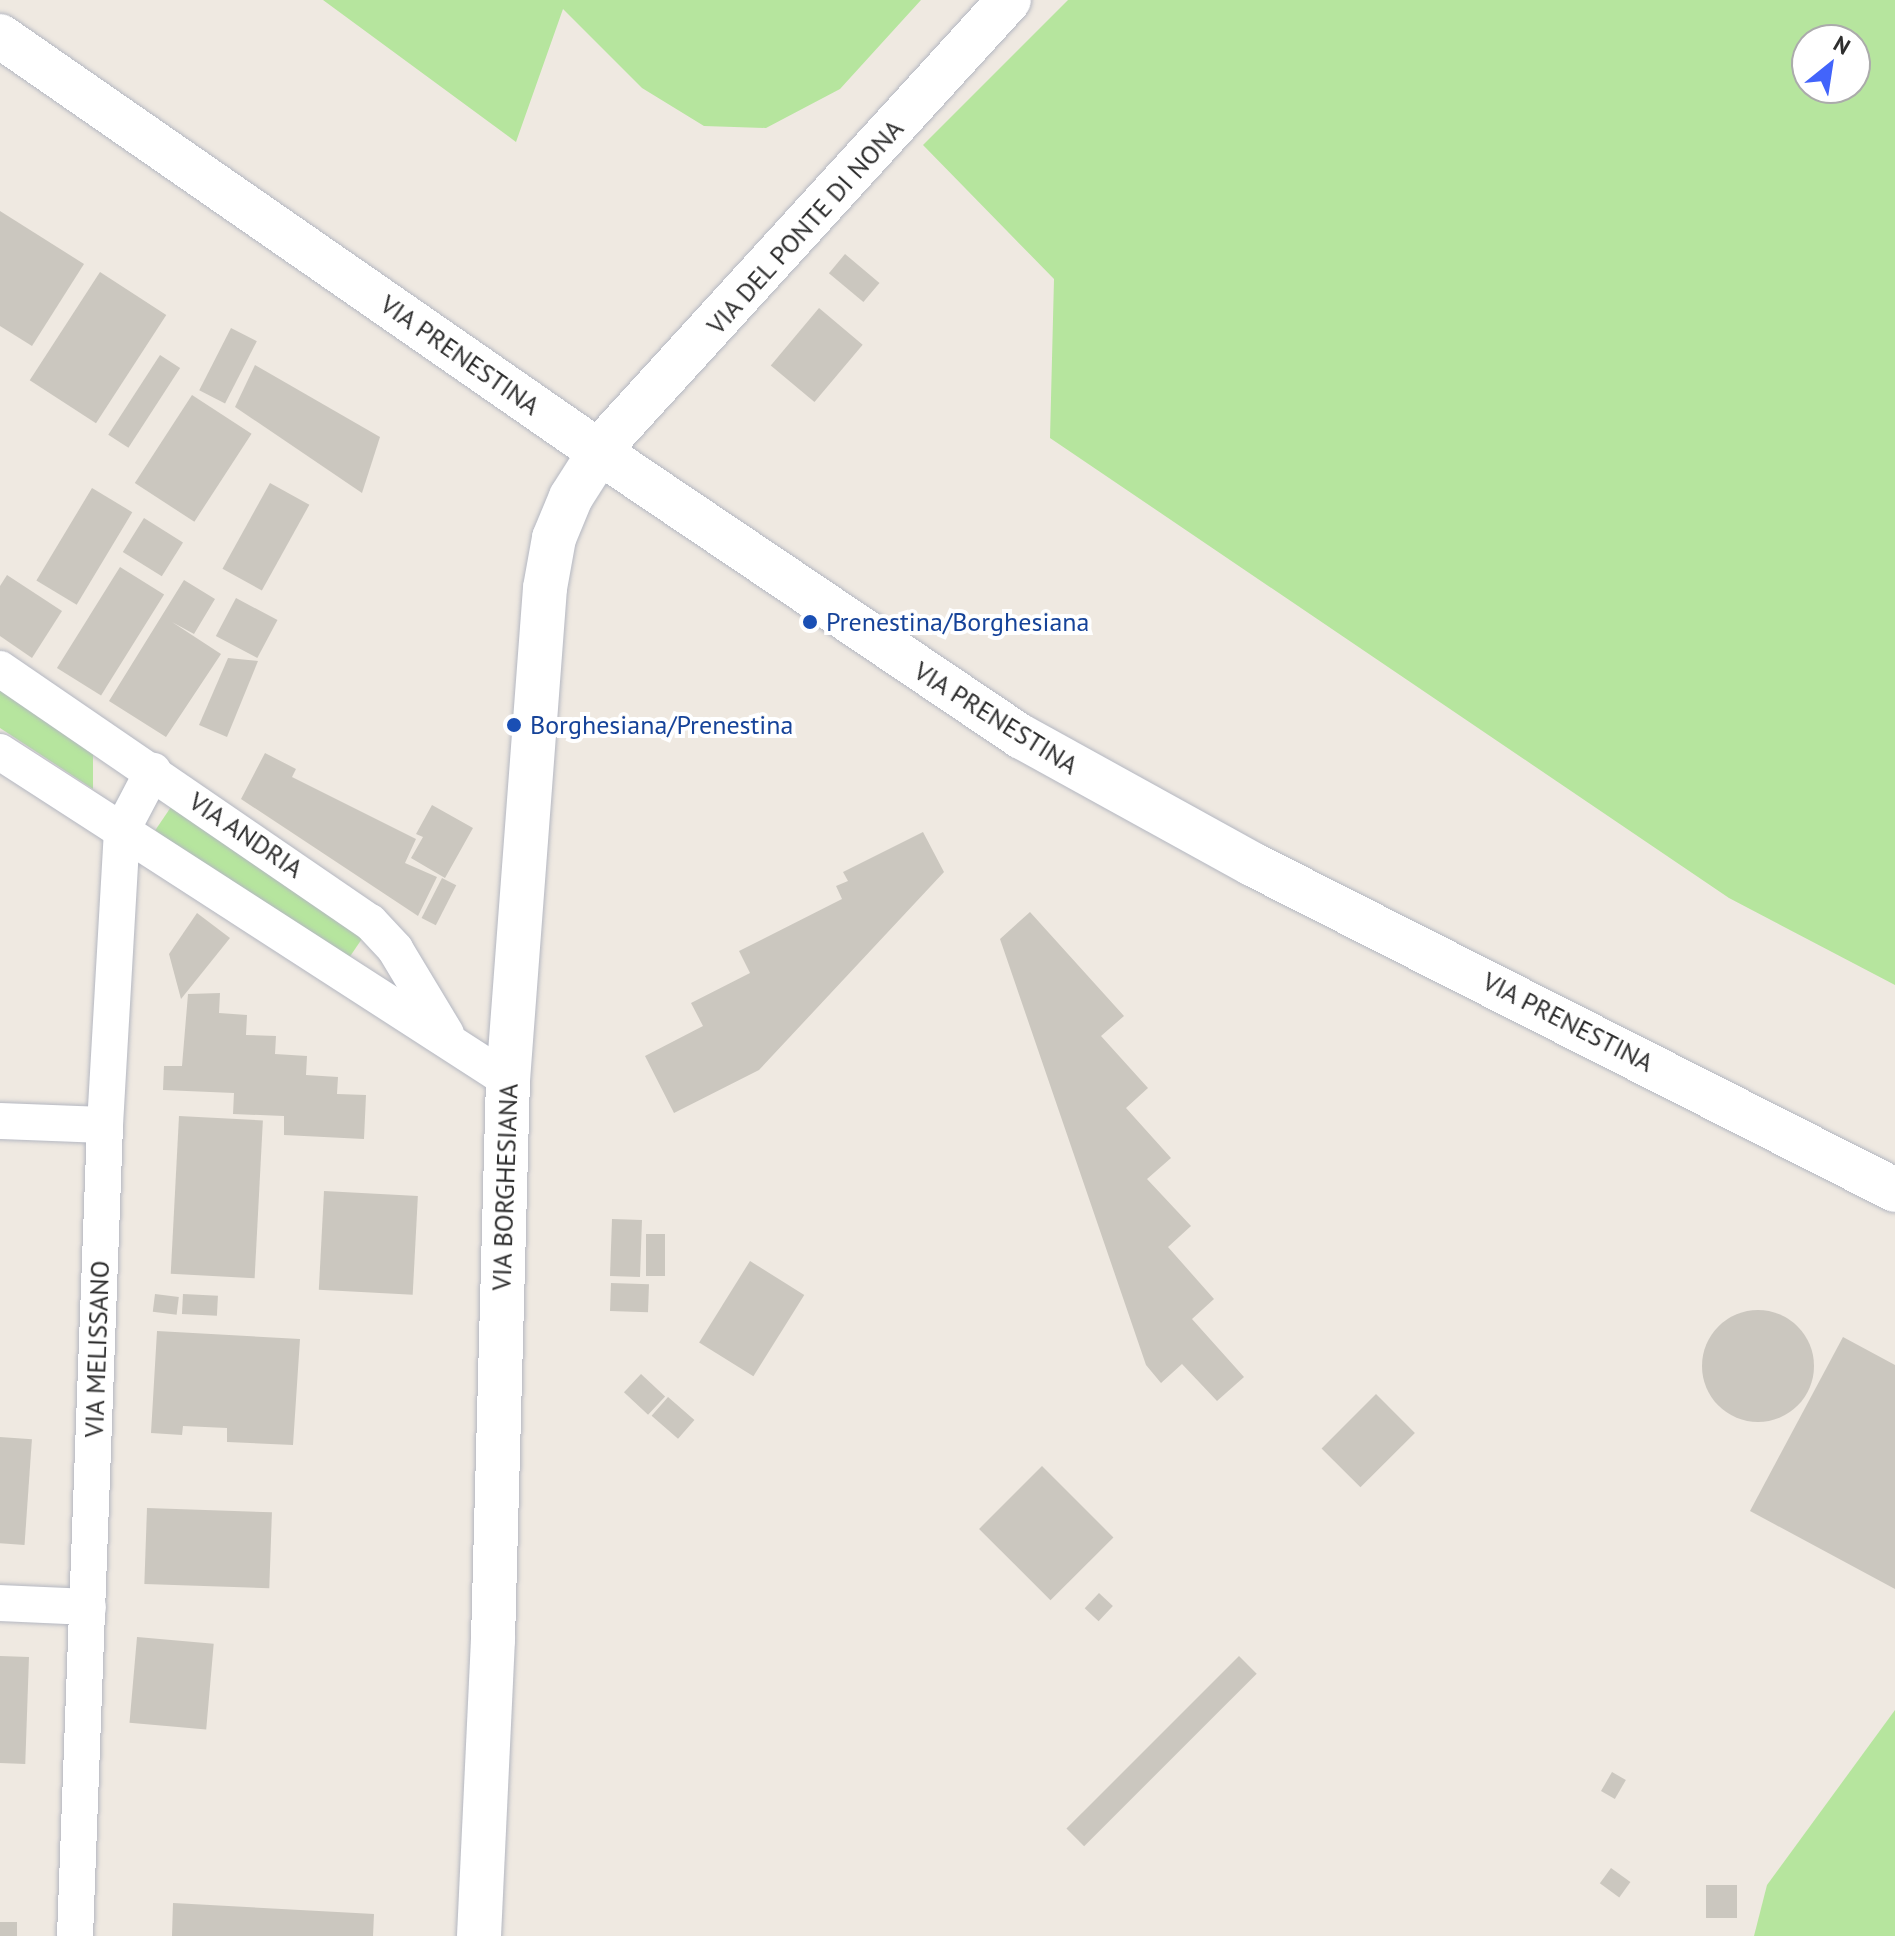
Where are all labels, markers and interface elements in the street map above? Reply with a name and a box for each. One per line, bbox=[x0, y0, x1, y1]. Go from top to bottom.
north arrow bbox=[1791, 24, 1871, 104]
text: N bbox=[1829, 29, 1855, 61]
street label: VIA DEL PONTE DI NONA bbox=[700, 113, 910, 341]
street label: VIA PRENESTINA bbox=[374, 288, 546, 422]
place label: Prenestina/Borghesiana bbox=[826, 606, 1089, 638]
marker: Prenestina/Borghesiana bbox=[801, 613, 819, 631]
street label: VIA PRENESTINA bbox=[908, 655, 1084, 781]
place label: Borghesiana/Prenestina bbox=[530, 709, 793, 741]
marker: Borghesiana/Prenestina bbox=[505, 716, 523, 734]
street label: VIA ANDRIA bbox=[182, 785, 310, 885]
street label: VIA PRENESTINA bbox=[1477, 965, 1659, 1079]
street label: VIA BORGHESIANA bbox=[486, 1082, 524, 1292]
street label: VIA MELISSANO bbox=[78, 1259, 116, 1439]

